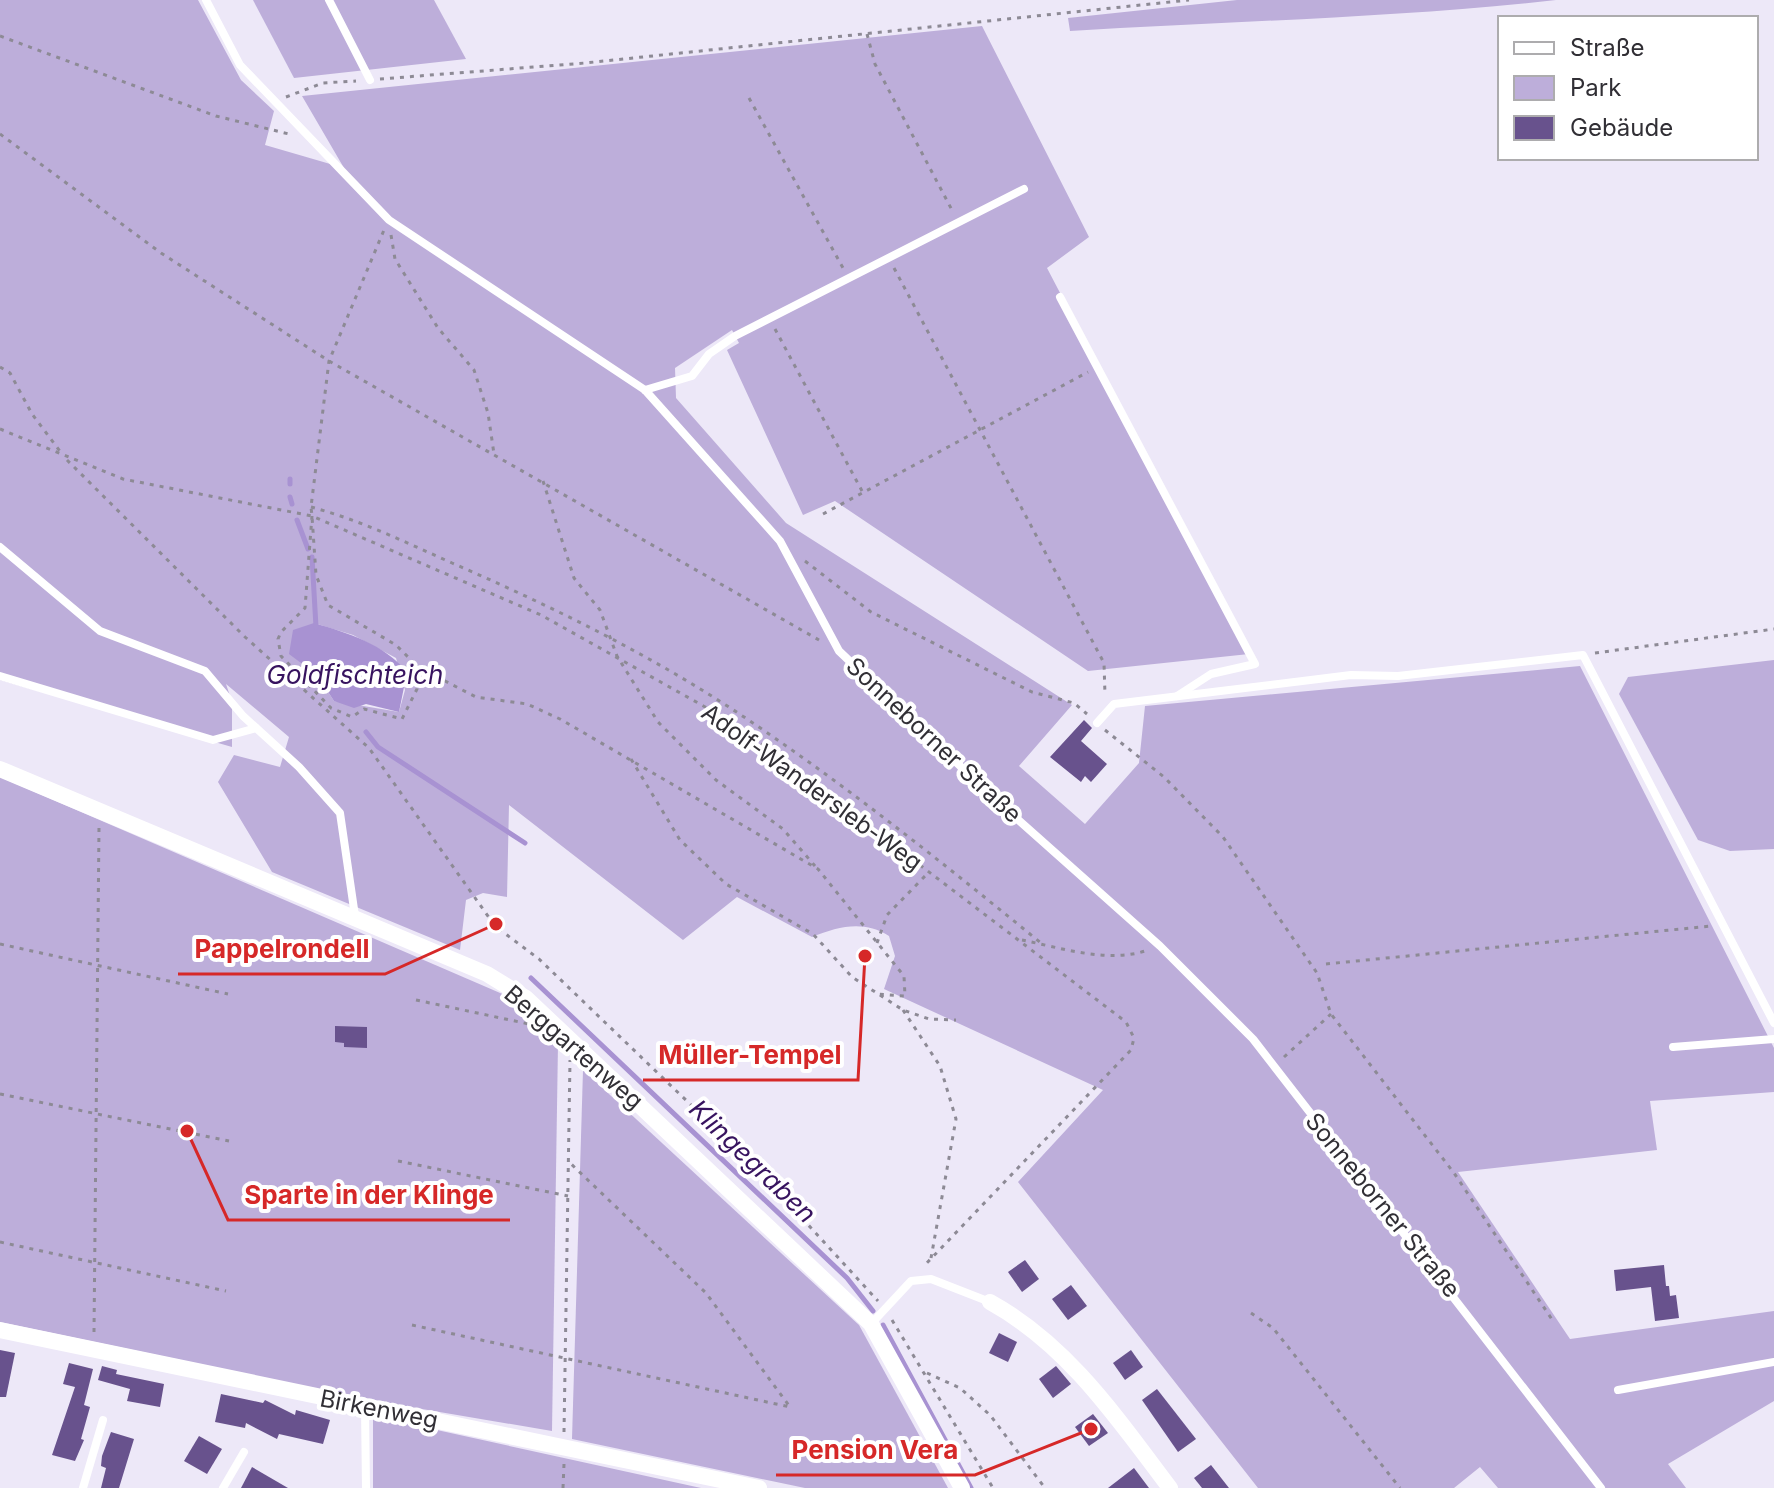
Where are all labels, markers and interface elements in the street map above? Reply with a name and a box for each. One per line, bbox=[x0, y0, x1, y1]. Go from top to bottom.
legend bbox=[1498, 16, 1758, 160]
text: Straße bbox=[1570, 33, 1645, 62]
text: Park bbox=[1570, 73, 1621, 102]
text: Gebäude bbox=[1570, 113, 1673, 142]
street label: Sonneborner Straße bbox=[840, 651, 1028, 829]
water label: Goldfischteich bbox=[267, 659, 443, 690]
street label: Adolf-Wandersleb-Weg bbox=[696, 697, 928, 877]
callout: Pappelrondell bbox=[178, 924, 385, 974]
text: Pappelrondell bbox=[195, 933, 369, 964]
street label: Berggartenweg bbox=[499, 979, 649, 1115]
callout: Müller-Tempel bbox=[643, 1030, 858, 1080]
text: Müller-Tempel bbox=[658, 1039, 842, 1070]
water label: Klingegraben bbox=[683, 1093, 823, 1229]
street label: Sonneborner Straße bbox=[1300, 1107, 1466, 1303]
callout: Sparte in der Klinge bbox=[228, 1170, 510, 1220]
text: Sparte in der Klinge bbox=[244, 1179, 494, 1210]
street label: Birkenweg bbox=[318, 1383, 440, 1435]
callout: Pension Vera bbox=[776, 1425, 975, 1475]
text: Pension Vera bbox=[792, 1434, 958, 1465]

